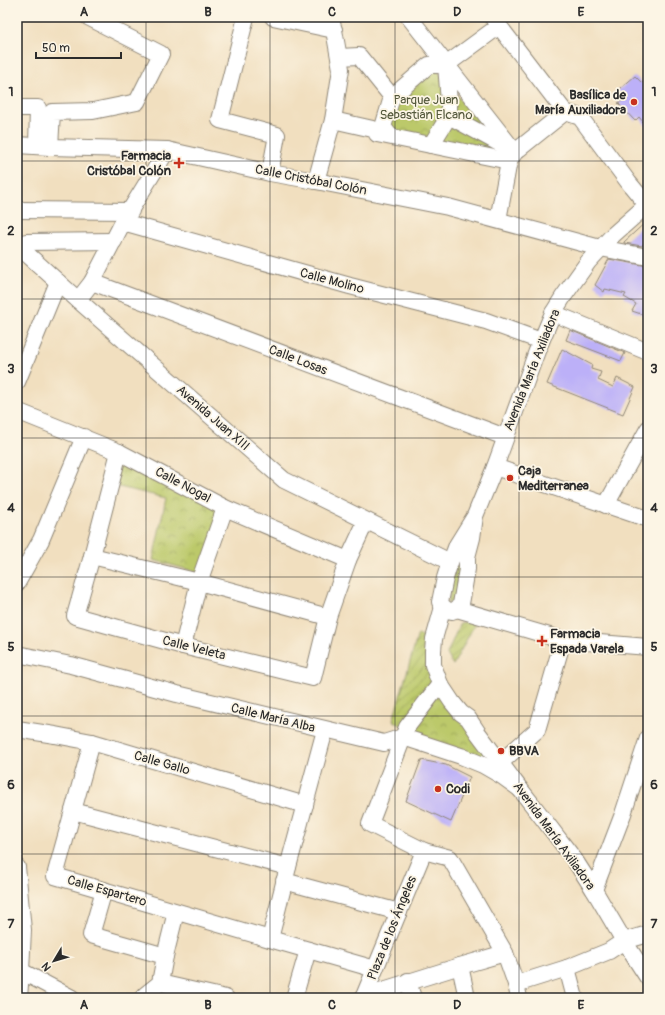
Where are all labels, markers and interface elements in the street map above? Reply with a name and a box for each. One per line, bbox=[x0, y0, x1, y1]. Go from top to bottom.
text: A bbox=[80, 4, 89, 20]
text: B bbox=[204, 4, 212, 20]
text: C bbox=[328, 4, 336, 20]
text: D bbox=[453, 4, 461, 20]
text: E bbox=[578, 4, 585, 20]
scale bar bbox=[36, 34, 121, 60]
text: 50 m bbox=[42, 41, 70, 56]
text: 1 bbox=[8, 84, 14, 100]
text: 1 bbox=[651, 84, 657, 100]
place label: Basílica de María Auxiliadora bbox=[535, 87, 627, 118]
park label: Parque Juan Sebastián Elcano bbox=[380, 92, 472, 123]
marker: Basílica de María Auxiliadora bbox=[629, 97, 639, 107]
place label: Farmacia Cristóbal Colón bbox=[87, 148, 172, 179]
marker: Farmacia Cristóbal Colón bbox=[174, 158, 184, 168]
street label: Calle Cristóbal Colón bbox=[254, 161, 368, 199]
text: 2 bbox=[7, 223, 15, 239]
text: 2 bbox=[650, 223, 658, 239]
street label: Calle Molino bbox=[298, 265, 366, 297]
street label: Avenida María Axiliadora bbox=[500, 307, 564, 433]
street label: Calle Losas bbox=[266, 342, 330, 379]
text: 3 bbox=[7, 361, 15, 377]
text: 3 bbox=[650, 361, 658, 377]
street label: Avenida Juan XIII bbox=[173, 382, 253, 454]
place label: Caja Mediterranea bbox=[518, 463, 589, 494]
street label: Calle Nogal bbox=[152, 464, 214, 506]
marker: Caja Mediterranea bbox=[505, 473, 515, 483]
text: 4 bbox=[7, 500, 15, 516]
text: 4 bbox=[650, 500, 658, 516]
place label: Farmacia Espada Varela bbox=[550, 626, 624, 657]
street label: Calle Veleta bbox=[161, 632, 227, 664]
marker: Farmacia Espada Varela bbox=[537, 636, 547, 646]
text: 5 bbox=[7, 639, 15, 655]
text: 5 bbox=[650, 639, 658, 655]
street label: Calle María Alba bbox=[229, 700, 317, 736]
place label: BBVA bbox=[509, 743, 540, 759]
marker: BBVA bbox=[496, 746, 506, 756]
street label: Calle Gallo bbox=[132, 747, 192, 779]
text: 6 bbox=[7, 777, 15, 793]
text: 6 bbox=[650, 777, 658, 793]
street label: Avenida María Axiliadora bbox=[509, 779, 599, 893]
place label: Codi bbox=[446, 781, 470, 797]
marker: Codi bbox=[433, 784, 443, 794]
street label: Calle Espartero bbox=[65, 872, 149, 910]
street label: Plaza de los Ángeles bbox=[364, 873, 420, 982]
text: 7 bbox=[8, 916, 15, 932]
text: 7 bbox=[651, 916, 658, 932]
north arrow bbox=[34, 941, 74, 981]
text: N bbox=[39, 959, 54, 974]
text: A bbox=[80, 997, 89, 1013]
text: B bbox=[204, 997, 212, 1013]
text: C bbox=[328, 997, 336, 1013]
text: D bbox=[453, 997, 461, 1013]
text: E bbox=[578, 997, 585, 1013]

